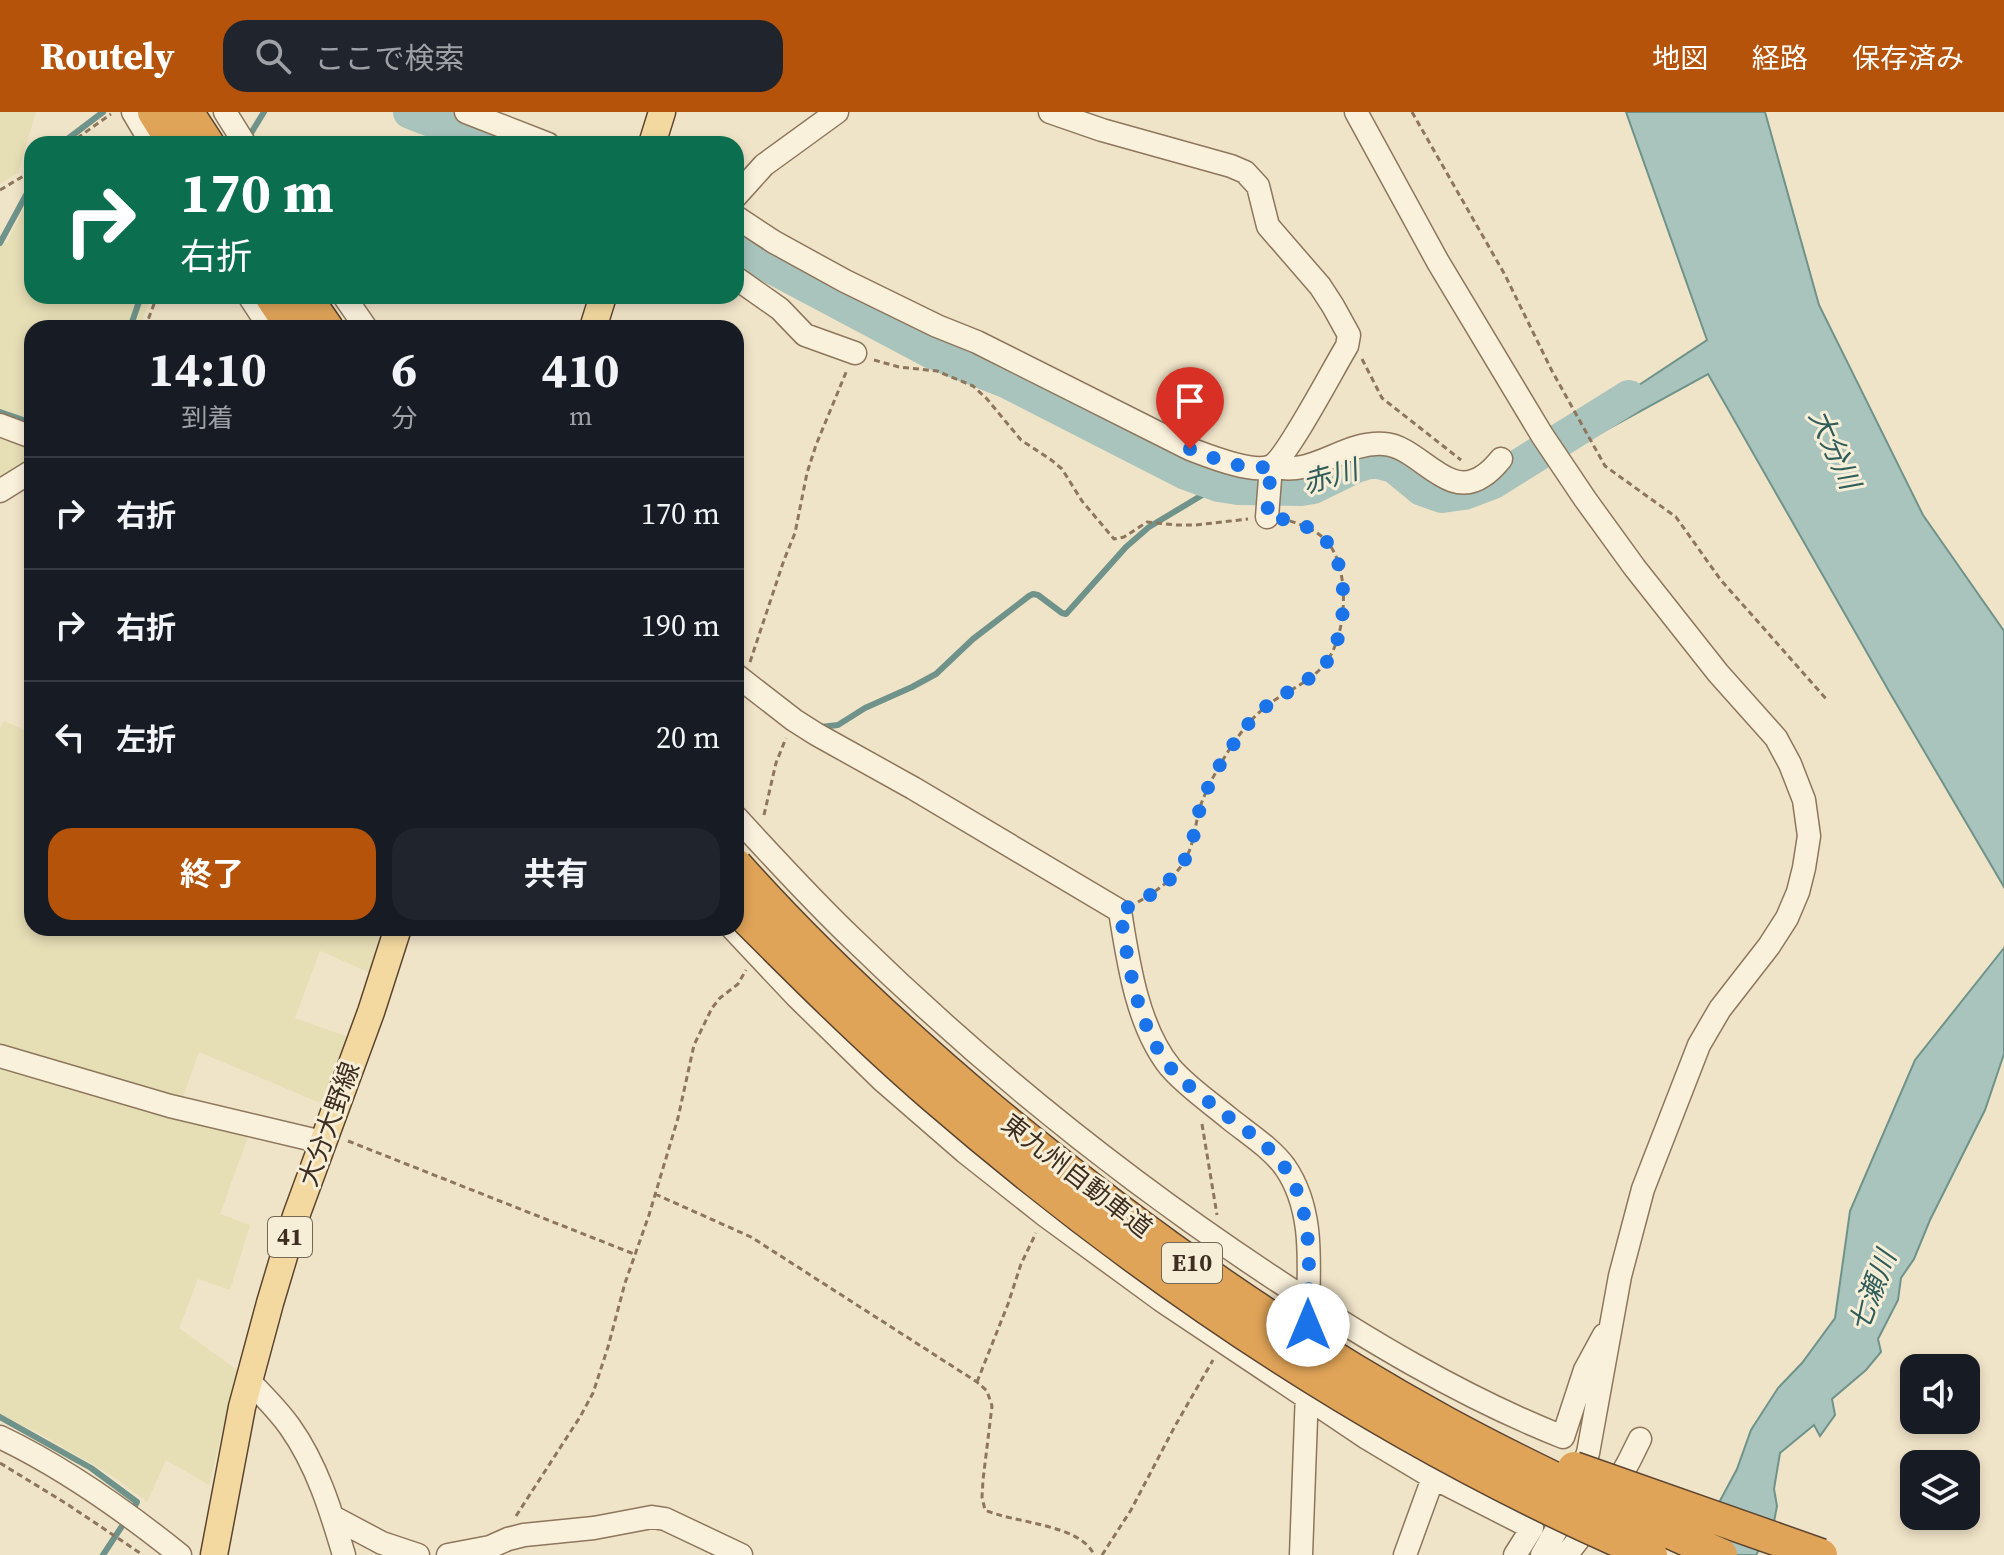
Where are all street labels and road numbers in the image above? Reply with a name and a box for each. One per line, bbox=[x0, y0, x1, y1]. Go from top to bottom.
street label: 大分大野線 bbox=[290, 1057, 368, 1191]
street label: 東九州自動車道 bbox=[994, 1106, 1160, 1246]
road number: 41 bbox=[268, 1217, 312, 1257]
road number: E10 bbox=[1162, 1243, 1222, 1283]

